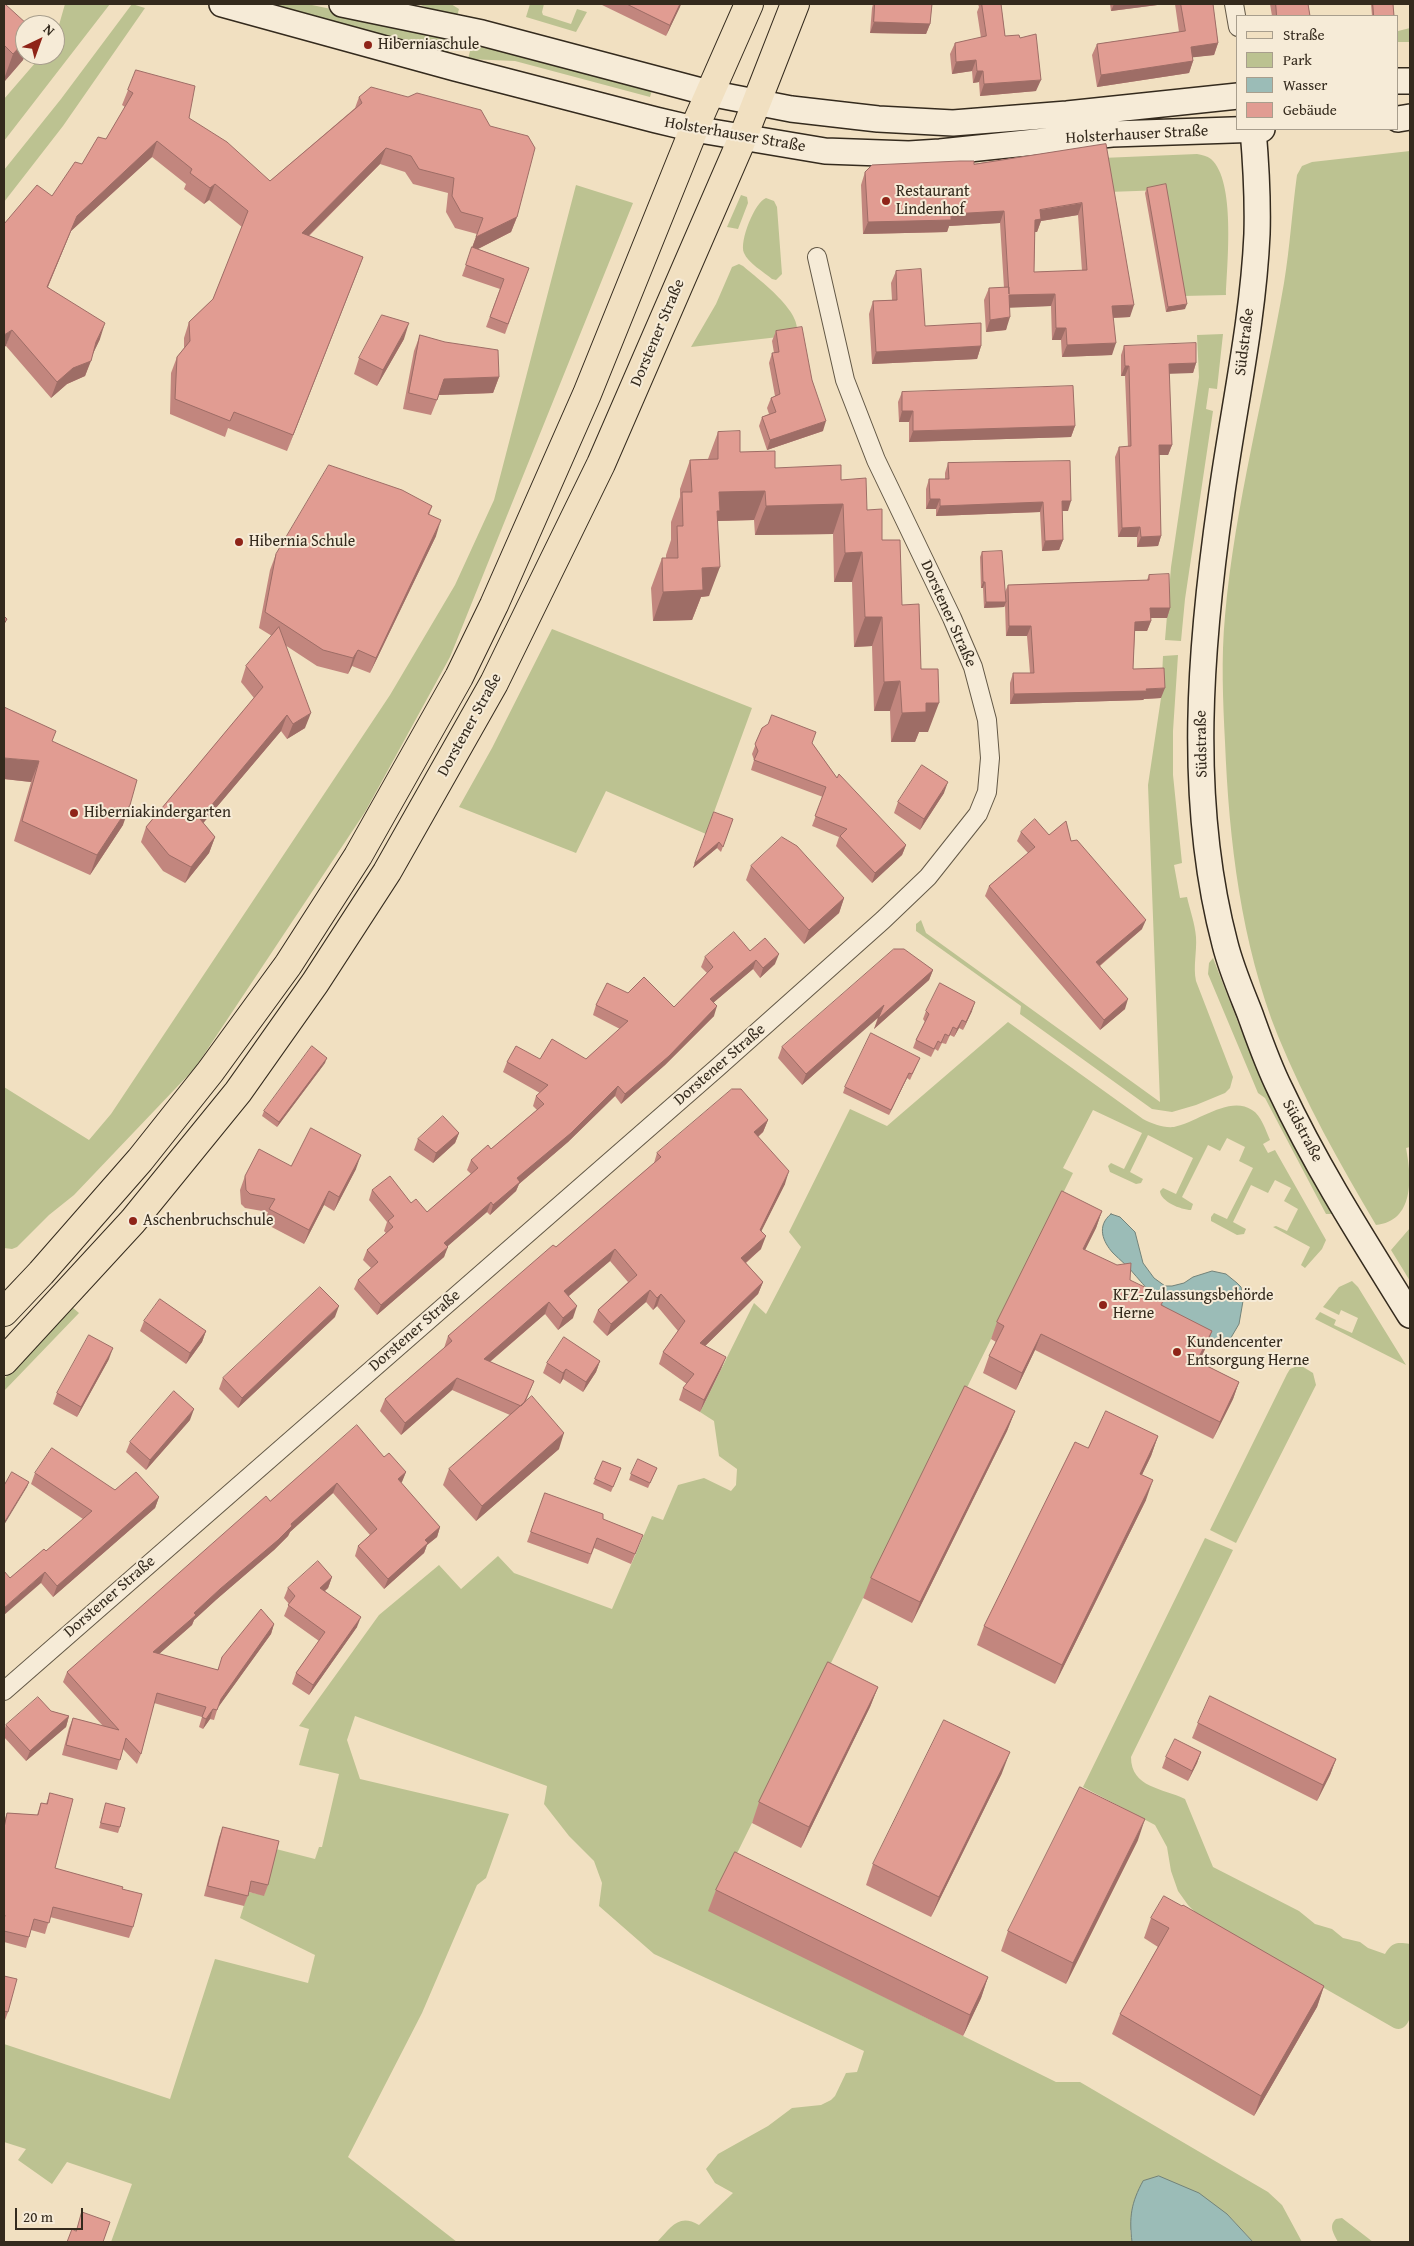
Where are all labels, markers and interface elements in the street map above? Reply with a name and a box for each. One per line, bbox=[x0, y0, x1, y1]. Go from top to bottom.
north arrow bbox=[15, 15, 65, 65]
legend bbox=[1236, 15, 1399, 130]
text: N bbox=[39, 19, 60, 40]
text: Straße bbox=[1283, 24, 1325, 45]
place label: Hiberniaschule bbox=[378, 35, 479, 55]
marker: Hiberniaschule bbox=[362, 39, 374, 51]
text: Park bbox=[1283, 49, 1312, 70]
text: Wasser bbox=[1283, 74, 1327, 95]
text: Gebäude bbox=[1283, 99, 1337, 120]
street label: Holsterhauser Straße bbox=[663, 113, 807, 157]
street label: Holsterhauser Straße bbox=[1065, 122, 1209, 148]
place label: Restaurant Lindenhof bbox=[896, 182, 970, 220]
marker: Restaurant Lindenhof bbox=[880, 195, 892, 207]
street label: Dorstener Straße bbox=[627, 276, 689, 390]
street label: Südstraße bbox=[1231, 307, 1259, 377]
place label: Hibernia Schule bbox=[249, 532, 355, 552]
marker: Hibernia Schule bbox=[233, 536, 245, 548]
street label: Dorstener Straße bbox=[916, 558, 980, 670]
street label: Dorstener Straße bbox=[434, 670, 506, 780]
street label: Südstraße bbox=[1192, 710, 1212, 778]
place label: Hiberniakindergarten bbox=[84, 803, 231, 823]
marker: Hiberniakindergarten bbox=[68, 807, 80, 819]
street label: Dorstener Straße bbox=[670, 1020, 770, 1110]
street label: Südstraße bbox=[1278, 1097, 1326, 1165]
place label: Aschenbruchschule bbox=[143, 1211, 274, 1231]
marker: Aschenbruchschule bbox=[127, 1215, 139, 1227]
street label: Dorstener Straße bbox=[365, 1286, 465, 1376]
place label: KFZ-Zulassungsbehörde Herne bbox=[1113, 1286, 1274, 1324]
marker: KFZ-Zulassungsbehörde Herne bbox=[1097, 1299, 1109, 1311]
place label: Kundencenter Entsorgung Herne bbox=[1187, 1333, 1309, 1371]
marker: Kundencenter Entsorgung Herne bbox=[1171, 1346, 1183, 1358]
street label: Dorstener Straße bbox=[60, 1552, 160, 1642]
scale bar bbox=[18, 2198, 85, 2230]
text: 20 m bbox=[23, 2206, 53, 2227]

